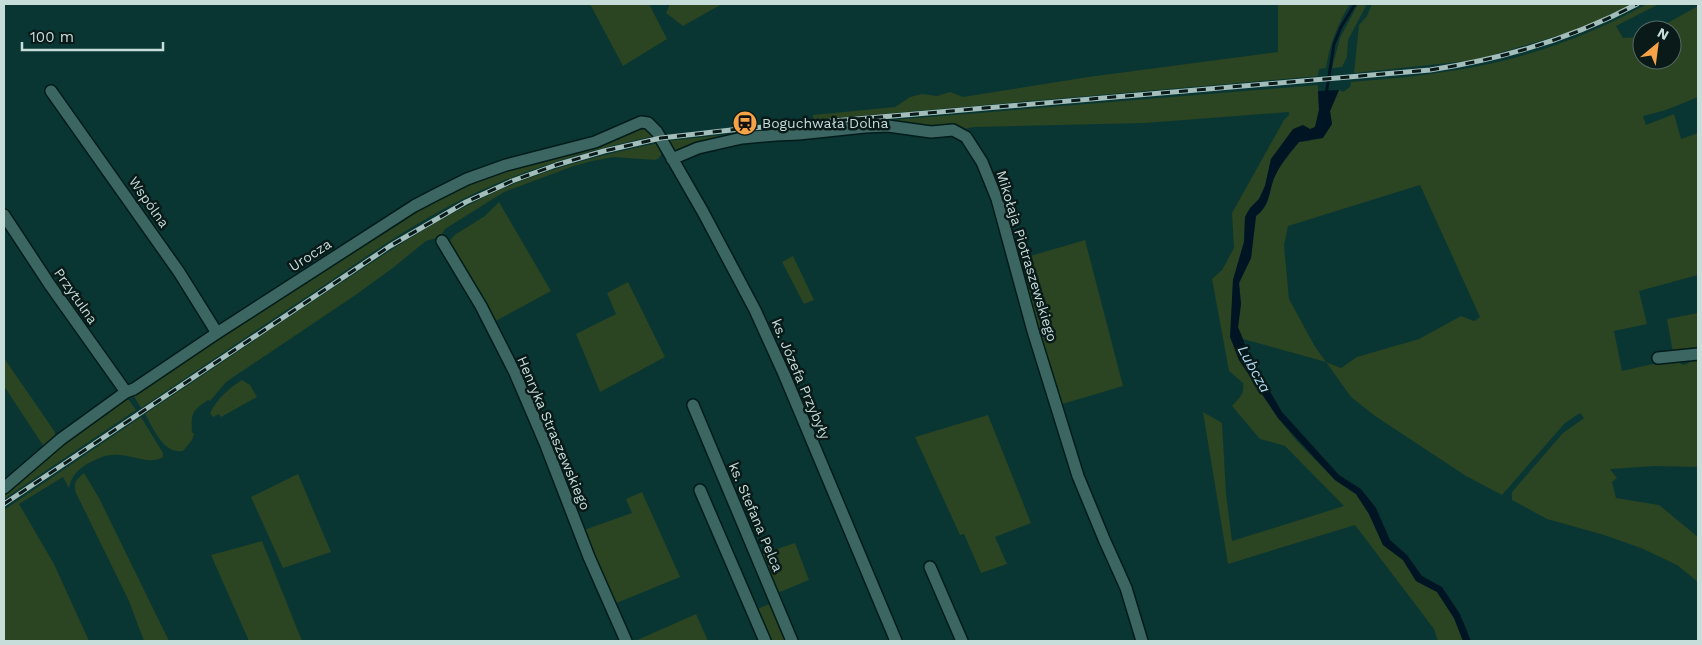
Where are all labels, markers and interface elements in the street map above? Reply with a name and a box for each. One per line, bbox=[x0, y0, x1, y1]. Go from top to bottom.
scale bar bbox=[22, 20, 164, 52]
north arrow bbox=[1632, 20, 1682, 70]
text: N bbox=[1655, 24, 1672, 43]
text: 100 m bbox=[30, 28, 74, 46]
station icon: Boguchwała Dolna bbox=[732, 110, 758, 136]
place label: Boguchwała Dolna bbox=[762, 115, 889, 131]
street label: Mikołaja Piotraszewskiego bbox=[993, 169, 1061, 343]
street label: Wspólna bbox=[126, 173, 172, 231]
street label: Urocza bbox=[286, 235, 334, 275]
street label: Przytulna bbox=[51, 265, 101, 327]
street label: ks. Józefa Przybyły bbox=[768, 316, 834, 442]
water label: Lubcza bbox=[1234, 342, 1274, 396]
street label: Henryka Straszewskiego bbox=[514, 354, 594, 512]
street label: ks. Stefana Pelca bbox=[726, 460, 786, 574]

